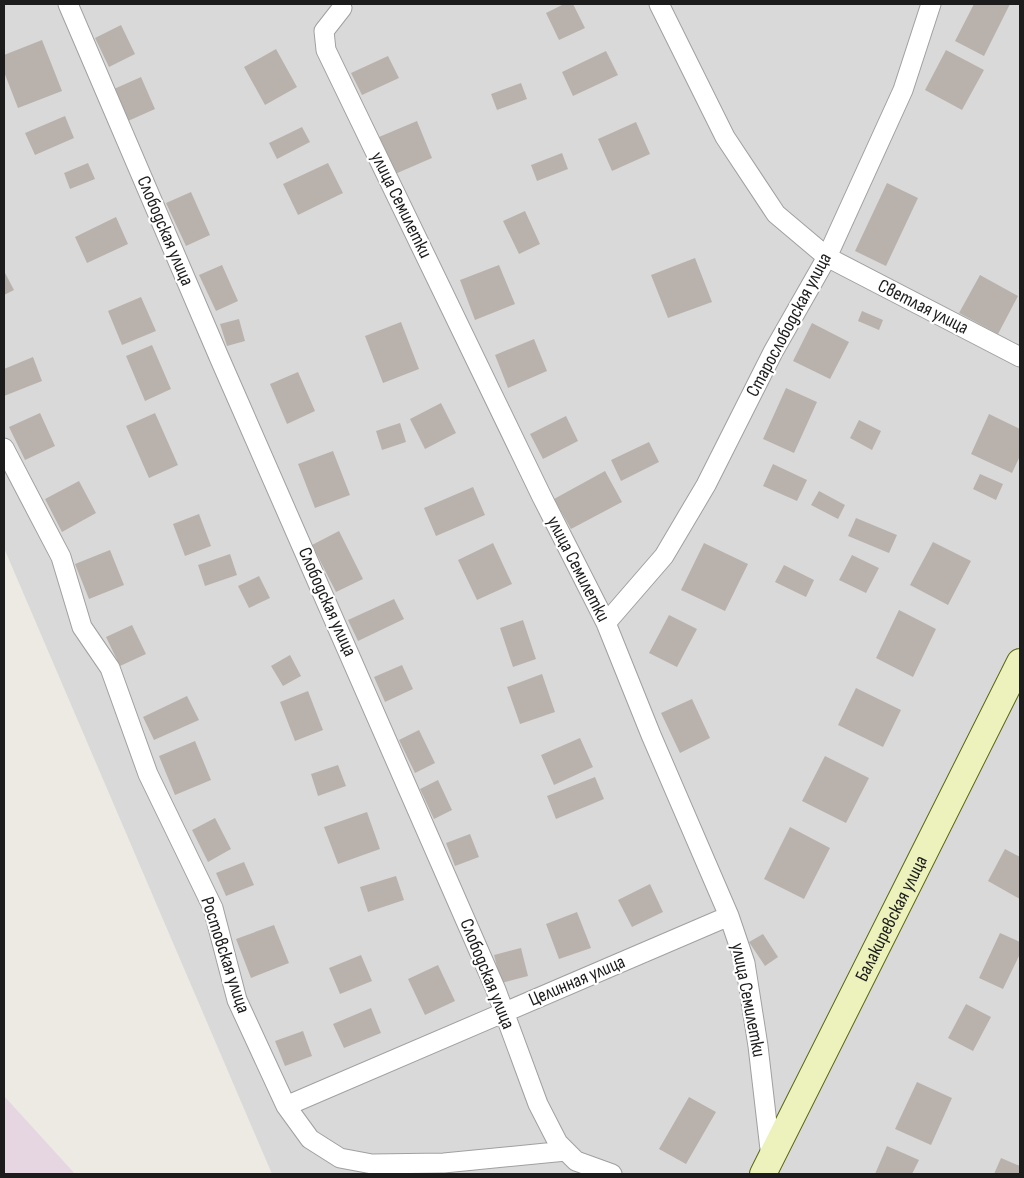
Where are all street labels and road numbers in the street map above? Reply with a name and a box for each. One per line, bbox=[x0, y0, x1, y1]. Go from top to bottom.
street label: улица Семилетки bbox=[365, 148, 437, 262]
street label: Слободская улица bbox=[132, 173, 198, 289]
street label: Старослободская улица bbox=[741, 249, 837, 401]
street label: Светлая улица bbox=[874, 274, 972, 340]
street label: улица Семилетки bbox=[542, 512, 614, 626]
street label: Слободская улица bbox=[293, 544, 361, 660]
street label: Балакиревская улица bbox=[850, 852, 933, 985]
street label: Ростовская улица bbox=[195, 894, 255, 1016]
street label: Слободская улица bbox=[454, 915, 520, 1033]
street label: улица Семилетки bbox=[726, 941, 770, 1059]
street label: Целинная улица bbox=[525, 950, 629, 1012]

